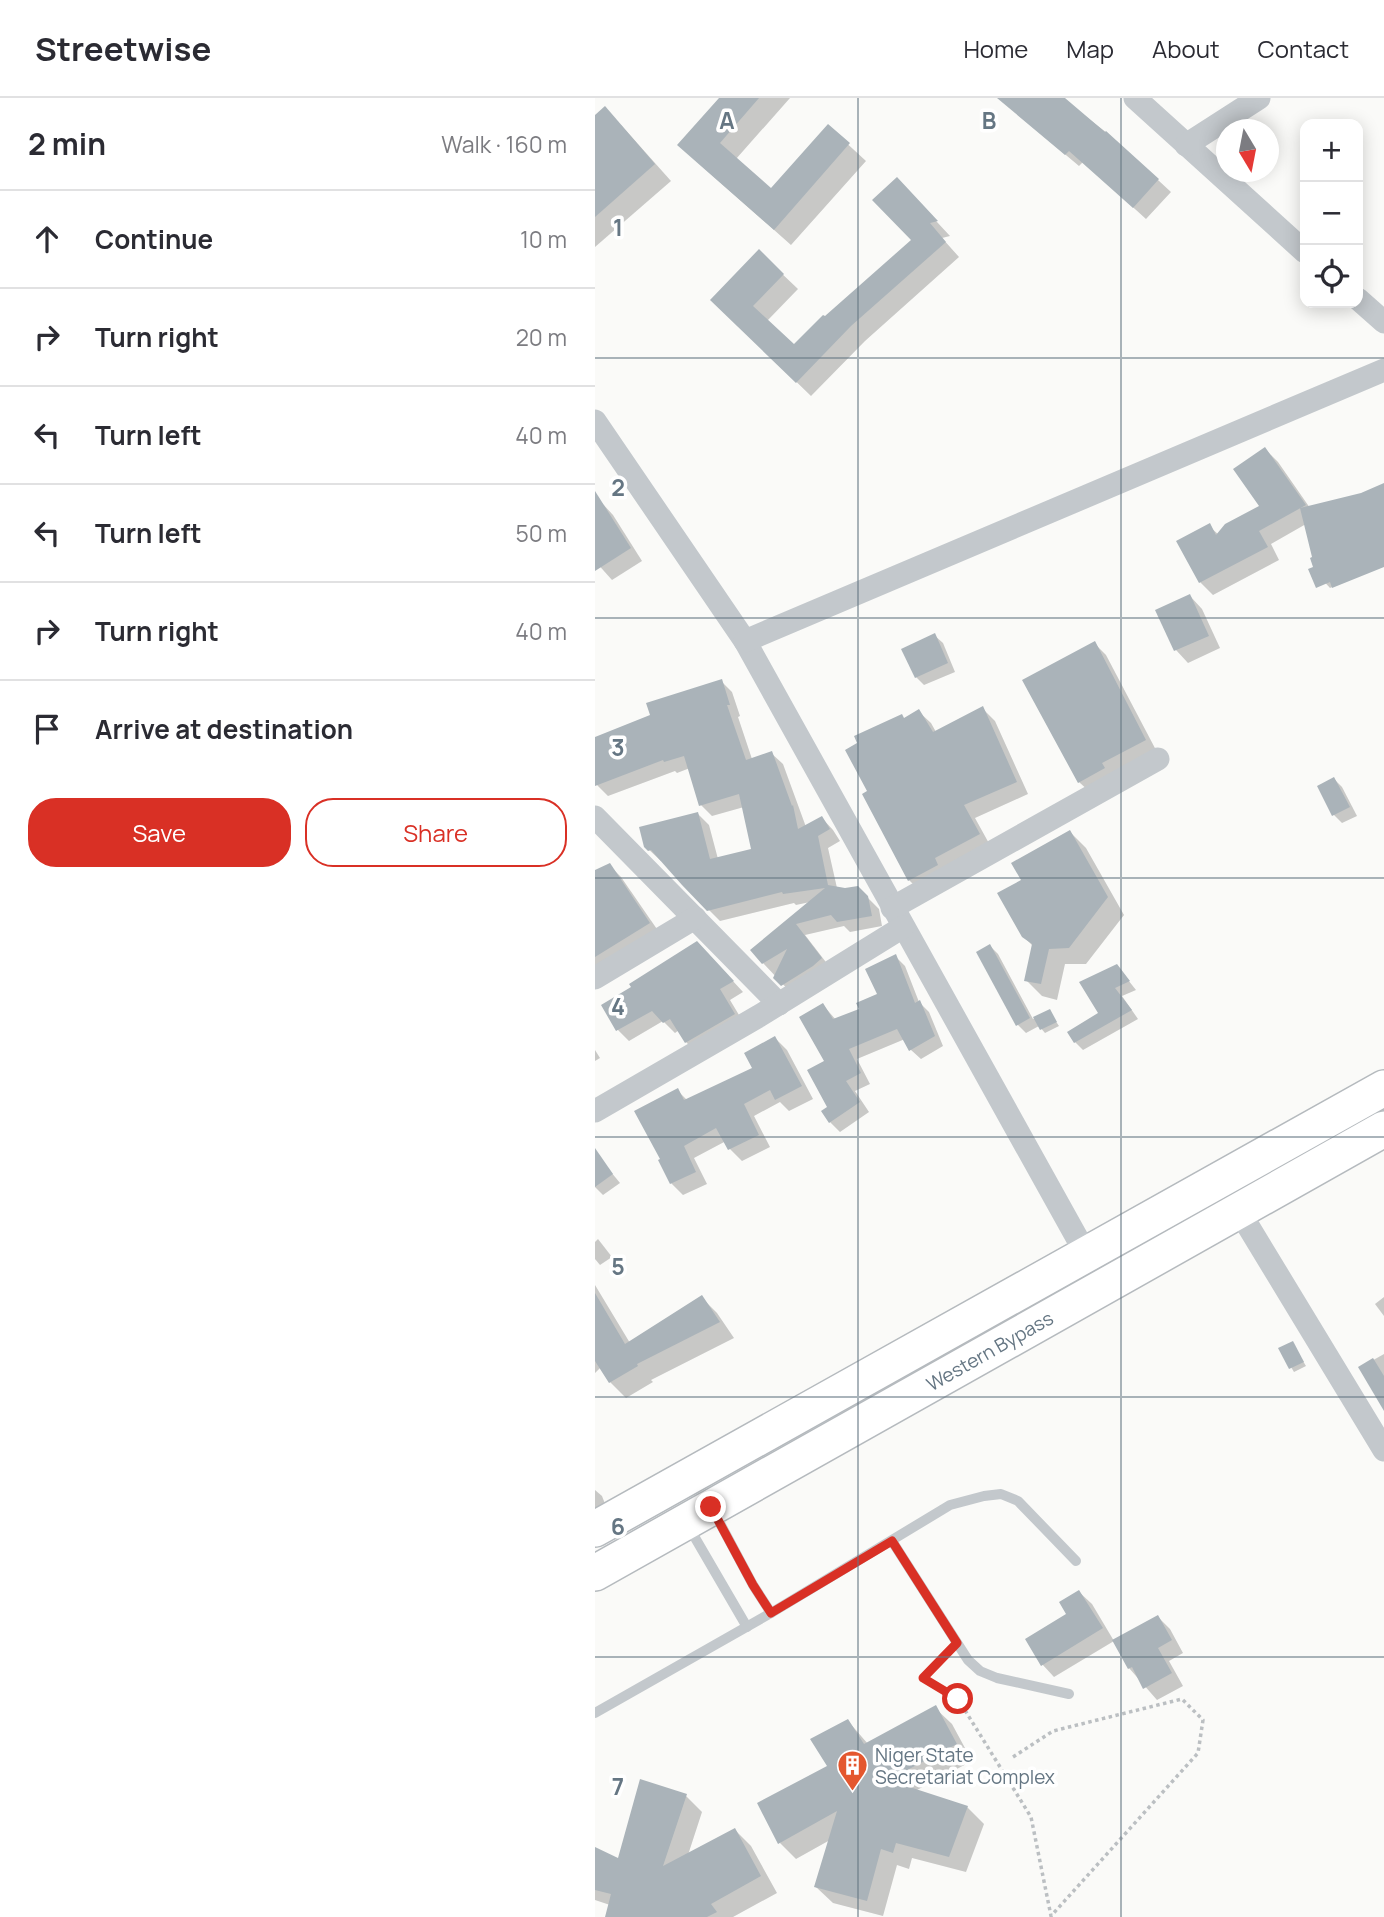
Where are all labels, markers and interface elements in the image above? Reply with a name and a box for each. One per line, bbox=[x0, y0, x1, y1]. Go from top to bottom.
text: Streetwise bbox=[35, 26, 211, 71]
text: Home bbox=[963, 32, 1028, 65]
text: Map bbox=[1066, 32, 1114, 65]
text: About bbox=[1152, 32, 1220, 65]
text: Contact bbox=[1258, 32, 1349, 65]
text: A bbox=[719, 104, 735, 136]
text: B bbox=[982, 104, 996, 136]
north arrow bbox=[1216, 119, 1279, 182]
map controls bbox=[1300, 119, 1363, 308]
button: + bbox=[1300, 119, 1363, 182]
text: 2 min bbox=[28, 123, 106, 164]
text: Walk · 160 m bbox=[441, 128, 567, 160]
button: − bbox=[1300, 182, 1363, 245]
text: 1 bbox=[613, 211, 623, 243]
icon: ahead bbox=[28, 220, 66, 258]
text: Continue bbox=[95, 221, 213, 257]
text: 10 m bbox=[520, 223, 567, 255]
button: locate bbox=[1300, 245, 1363, 308]
icon: right bbox=[28, 318, 66, 356]
text: Turn right bbox=[95, 319, 219, 355]
text: 20 m bbox=[516, 321, 567, 353]
icon: left bbox=[28, 416, 66, 454]
text: Turn left bbox=[95, 417, 202, 453]
text: 40 m bbox=[515, 419, 567, 451]
text: 2 bbox=[611, 471, 625, 503]
icon: left bbox=[28, 514, 66, 552]
text: Turn left bbox=[95, 515, 202, 551]
text: 50 m bbox=[516, 517, 567, 549]
icon: right bbox=[28, 612, 66, 650]
text: Turn right bbox=[95, 613, 219, 649]
text: 40 m bbox=[515, 615, 567, 647]
icon: arrive bbox=[28, 710, 66, 748]
text: Arrive at destination bbox=[95, 711, 353, 747]
text: 3 bbox=[611, 731, 625, 763]
button: Save bbox=[28, 798, 291, 867]
button: Share bbox=[305, 798, 567, 867]
text: 4 bbox=[611, 990, 625, 1022]
text: 5 bbox=[611, 1250, 625, 1282]
street label: Western Bypass bbox=[922, 1305, 1058, 1397]
route end bbox=[695, 1491, 726, 1522]
text: 6 bbox=[611, 1510, 625, 1542]
route start bbox=[942, 1683, 973, 1714]
place label: Niger State Secretariat Complex bbox=[875, 1742, 1055, 1790]
building icon: Niger State Secretariat Complex bbox=[835, 1749, 869, 1793]
text: 7 bbox=[612, 1770, 624, 1802]

